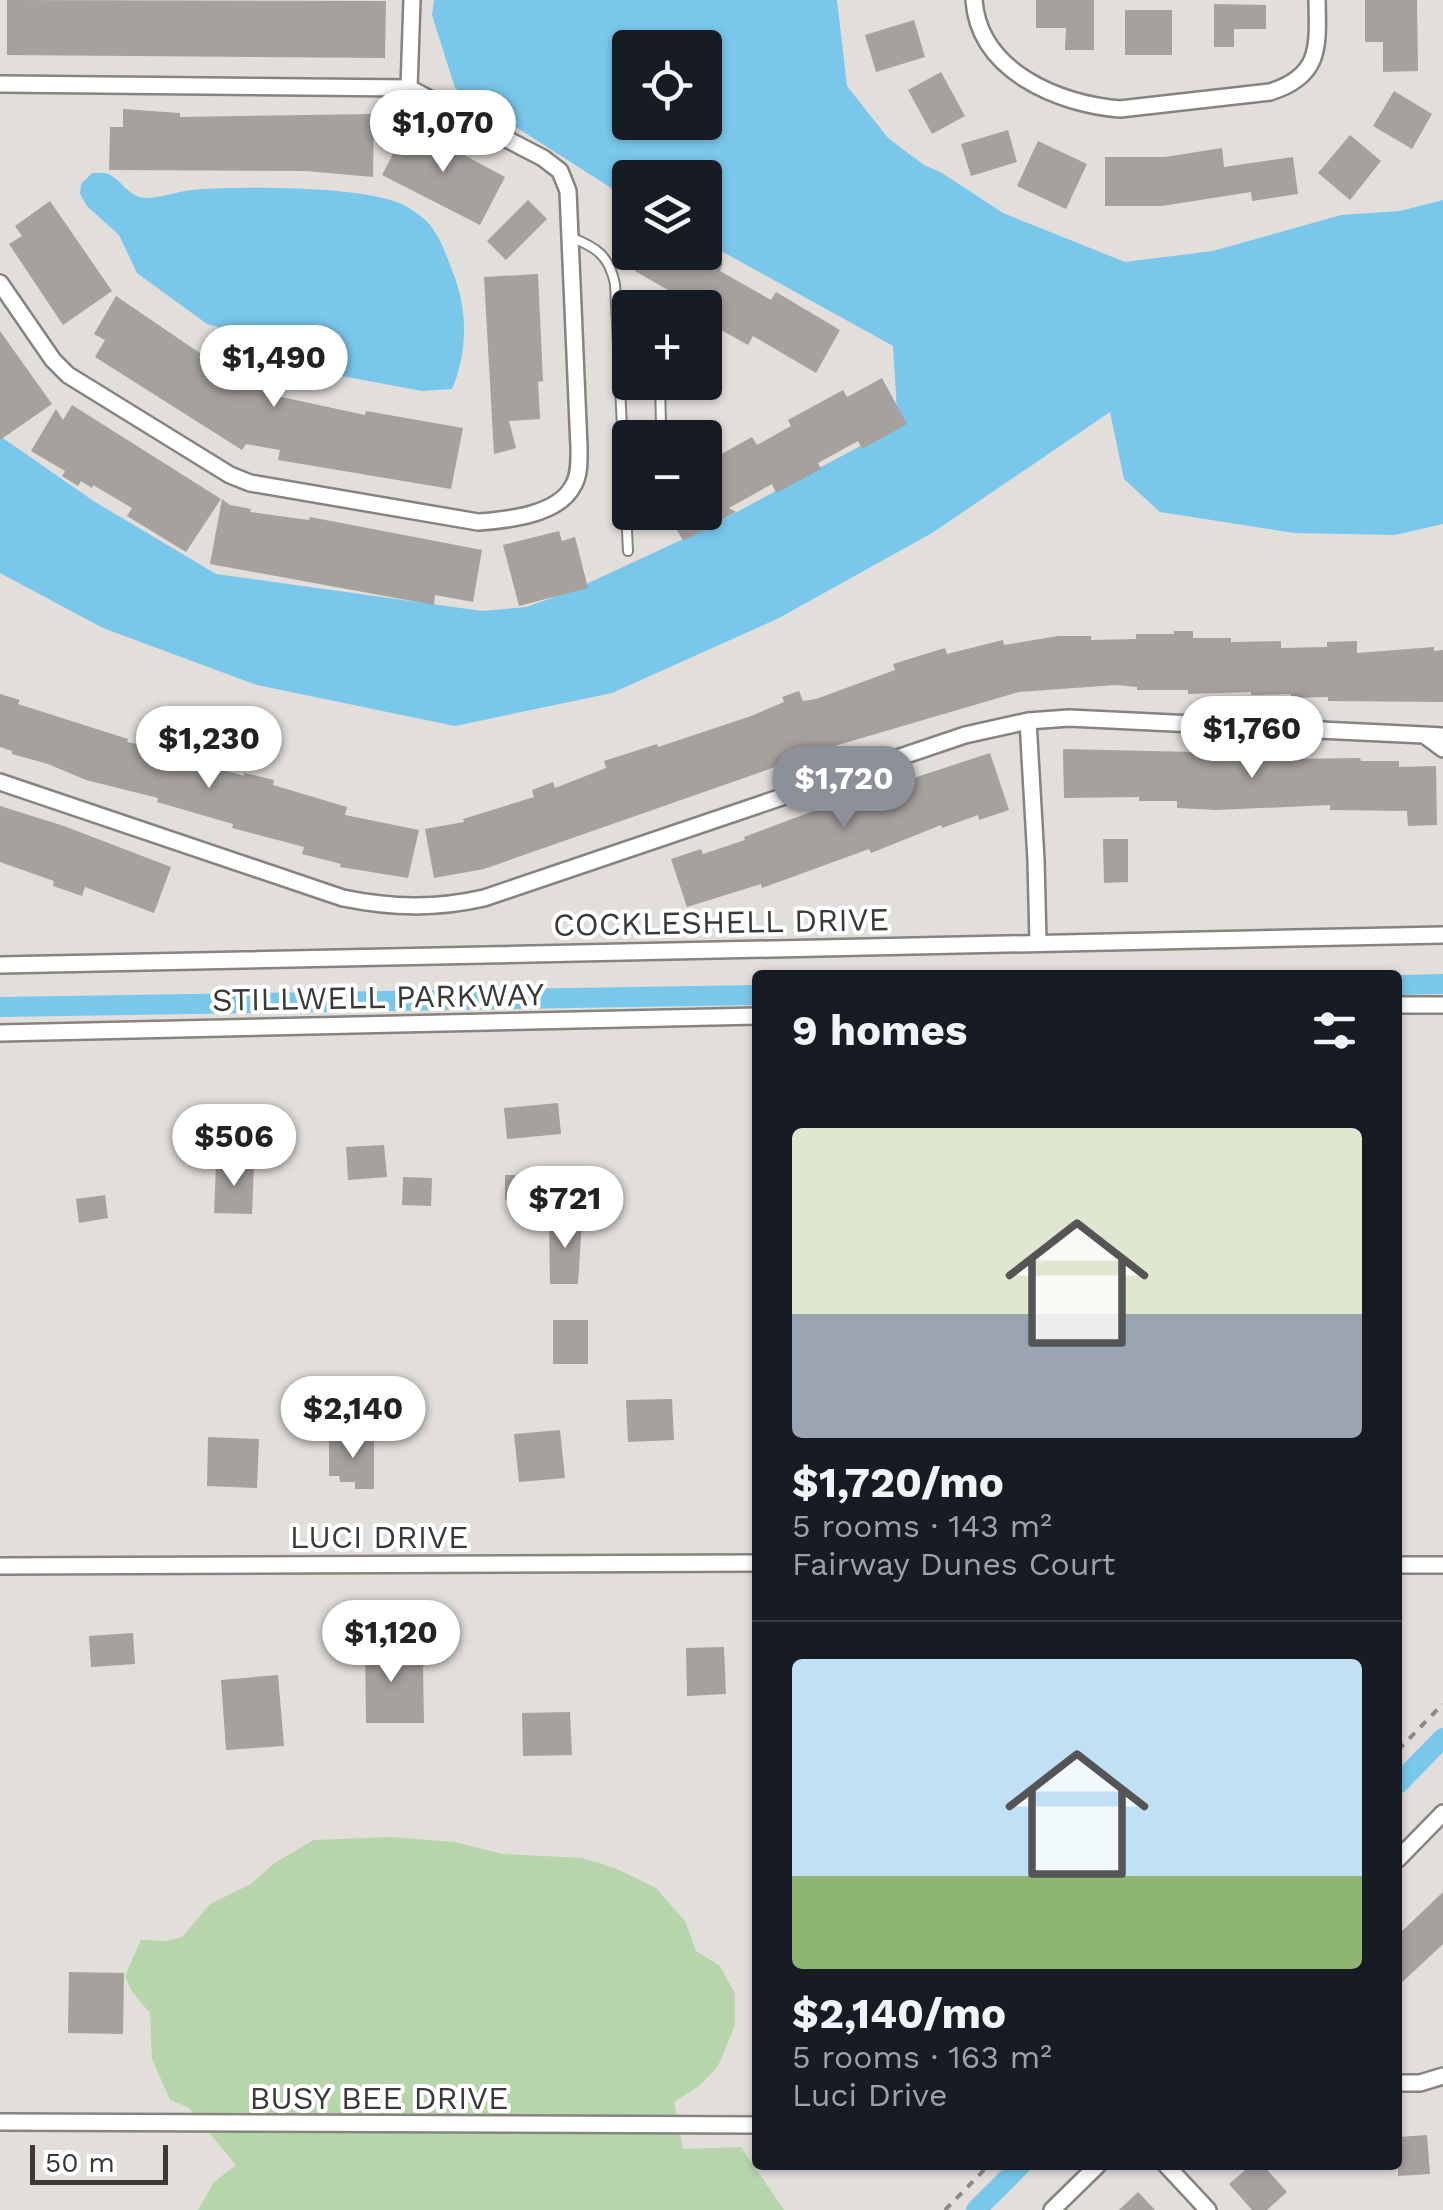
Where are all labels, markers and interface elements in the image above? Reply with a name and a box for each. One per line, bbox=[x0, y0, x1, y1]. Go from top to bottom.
map controls bbox=[612, 30, 722, 530]
button: locate bbox=[612, 30, 722, 140]
pin: $1,070 bbox=[362, 90, 524, 175]
text: $1,070 bbox=[392, 103, 494, 141]
button: layers bbox=[612, 160, 722, 270]
button: + bbox=[612, 290, 722, 400]
pin: $1,490 bbox=[193, 325, 355, 410]
text: $1,490 bbox=[222, 338, 326, 376]
button: − bbox=[612, 420, 722, 530]
pin: $1,760 bbox=[1171, 696, 1333, 781]
pin: $1,230 bbox=[128, 706, 290, 791]
text: $1,760 bbox=[1203, 709, 1301, 747]
text: $1,230 bbox=[158, 719, 260, 757]
pin: $1,720 bbox=[763, 746, 925, 831]
text: $1,720 bbox=[794, 759, 894, 797]
street label: COCKLESHELL DRIVE bbox=[553, 900, 889, 944]
street label: STILLWELL PARKWAY bbox=[212, 975, 544, 1019]
icon: filters bbox=[1307, 1003, 1362, 1058]
text: 9 homes bbox=[792, 1006, 967, 1055]
pin: $506 bbox=[175, 1104, 293, 1189]
text: $506 bbox=[194, 1117, 274, 1155]
pin: $721 bbox=[506, 1166, 624, 1251]
text: $721 bbox=[529, 1179, 601, 1217]
icon: home bbox=[987, 1193, 1167, 1373]
pin: $2,140 bbox=[272, 1376, 434, 1461]
text: $2,140 bbox=[303, 1389, 403, 1427]
text: $1,720/mo bbox=[792, 1458, 1004, 1507]
text: 5 rooms · 143 m² bbox=[792, 1507, 1052, 1545]
street label: LUCI DRIVE bbox=[290, 1518, 468, 1556]
text: Fairway Dunes Court bbox=[792, 1545, 1115, 1583]
pin: $1,120 bbox=[310, 1600, 472, 1685]
text: $1,120 bbox=[344, 1613, 438, 1651]
icon: home bbox=[987, 1724, 1167, 1904]
text: $2,140/mo bbox=[792, 1989, 1006, 2038]
text: 5 rooms · 163 m² bbox=[792, 2038, 1052, 2076]
text: Luci Drive bbox=[792, 2076, 947, 2114]
street label: BUSY BEE DRIVE bbox=[249, 2079, 509, 2117]
scale bar bbox=[30, 2140, 168, 2184]
text: 50 m bbox=[45, 2146, 115, 2179]

